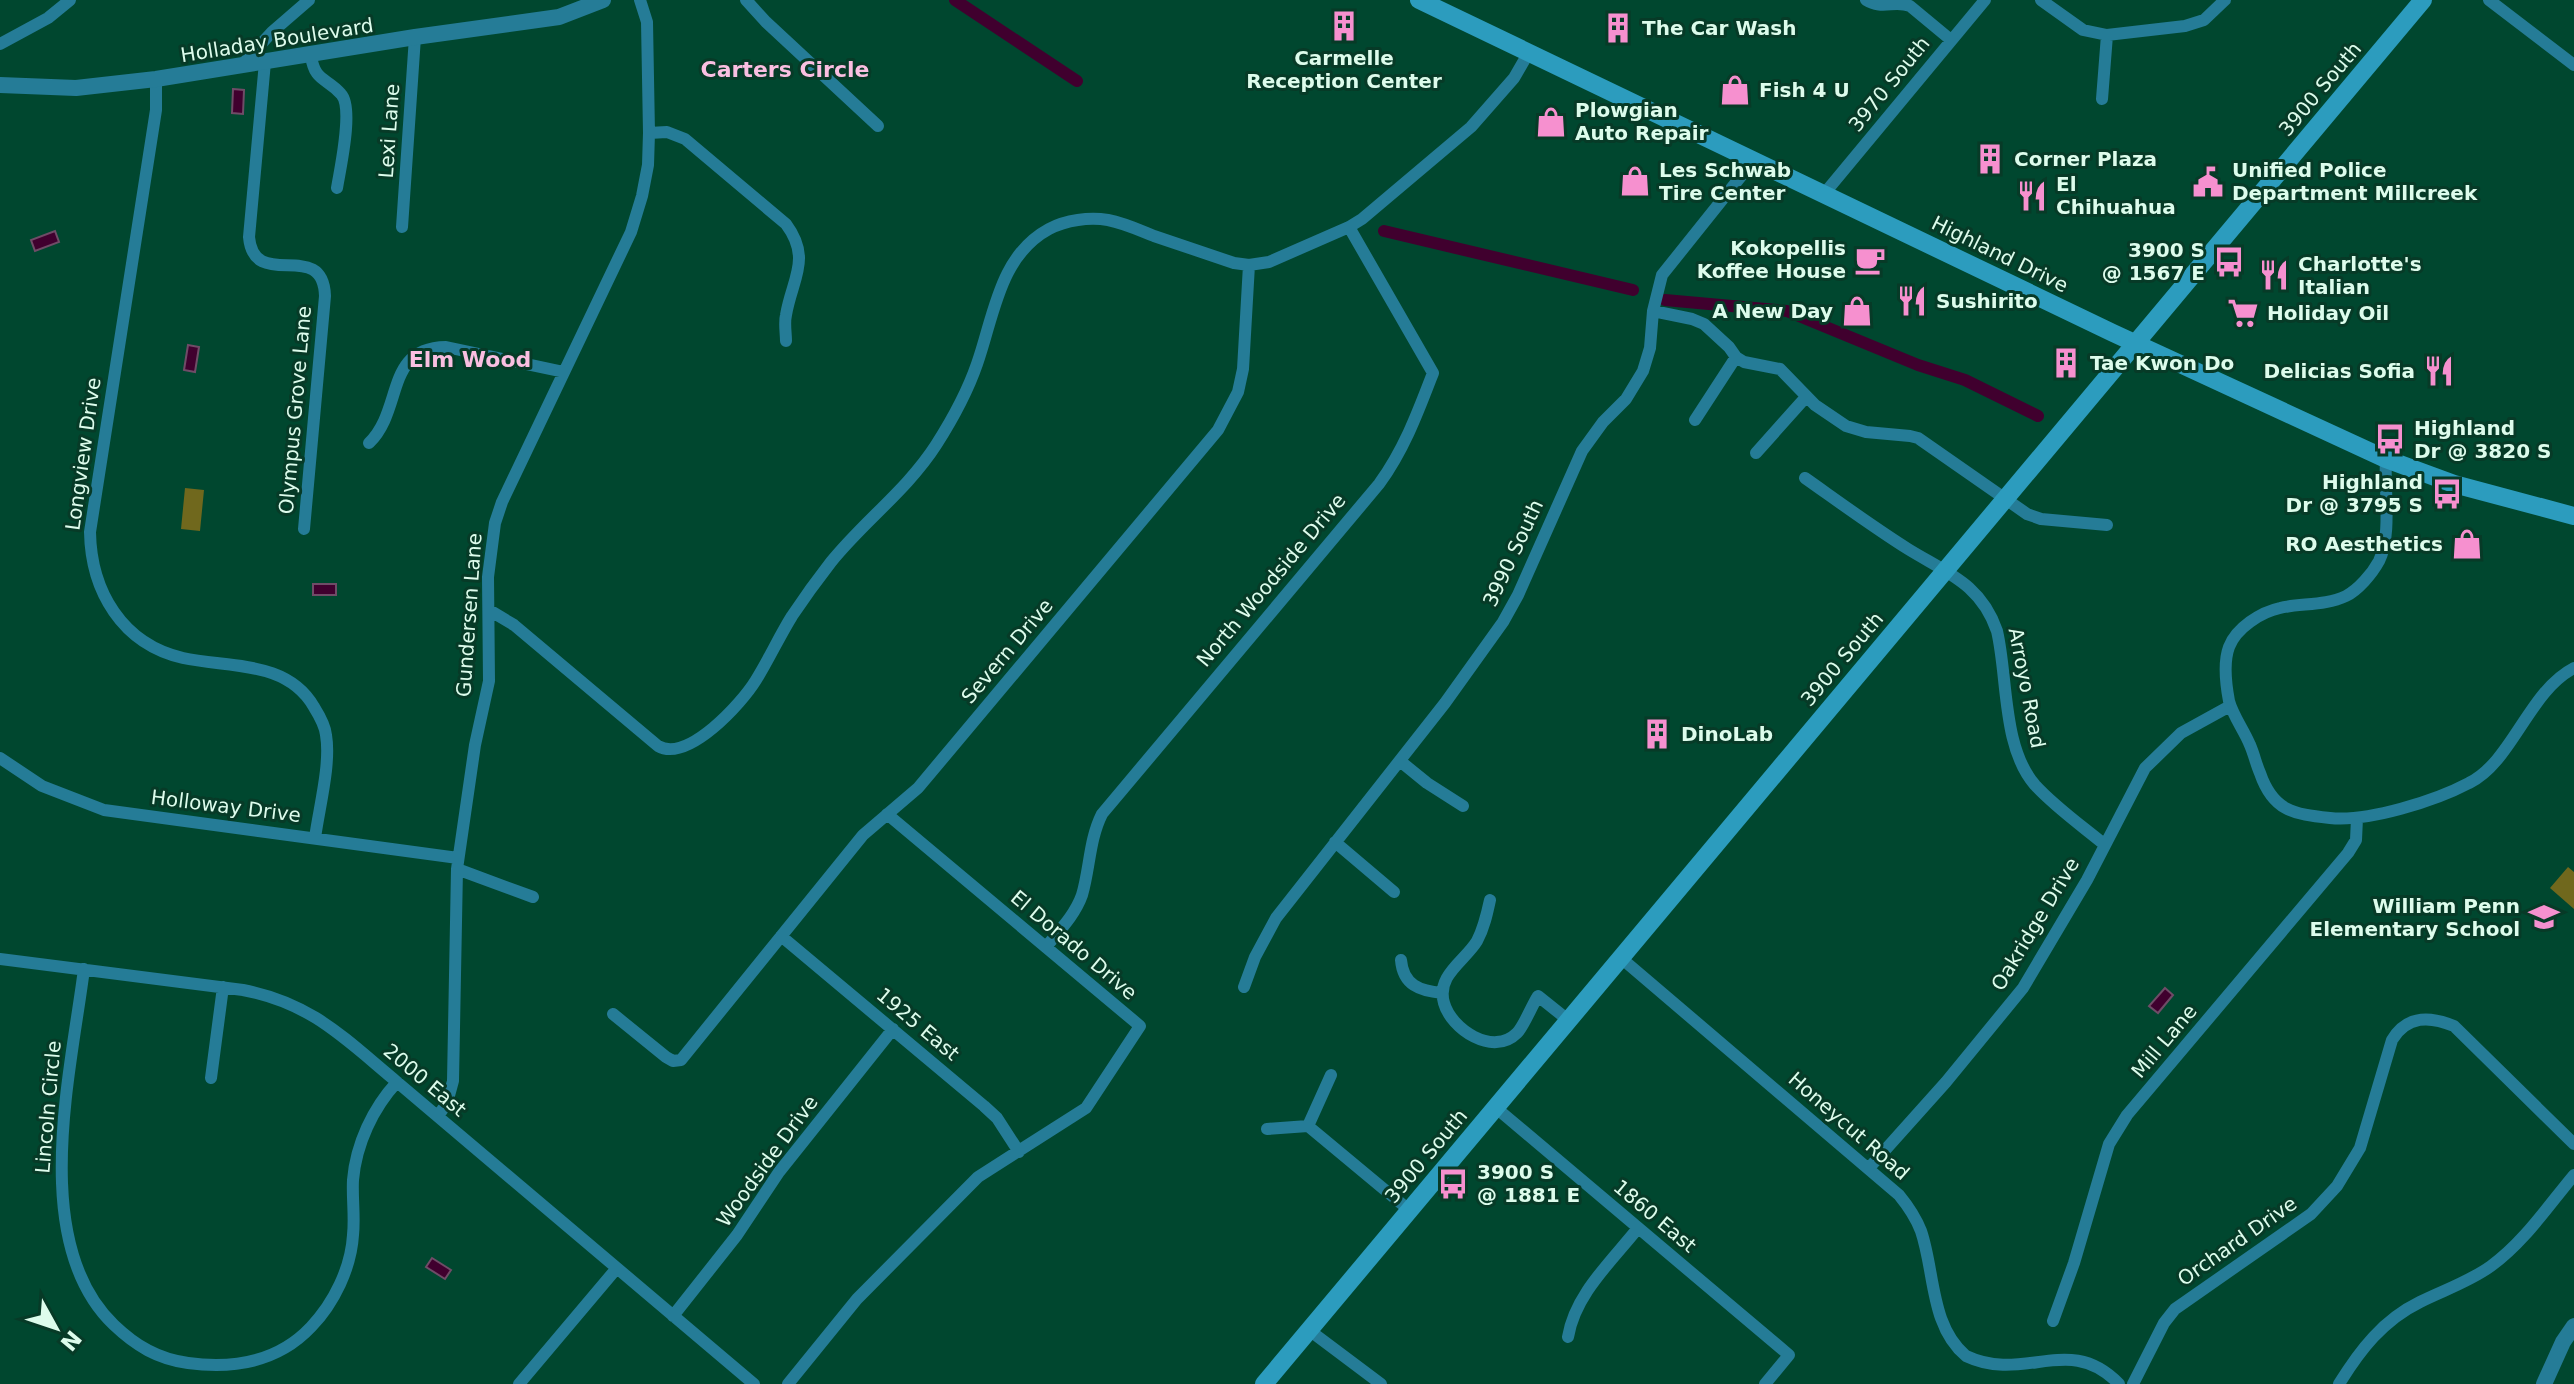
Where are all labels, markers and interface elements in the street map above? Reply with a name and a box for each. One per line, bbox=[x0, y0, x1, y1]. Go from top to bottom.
building icon: Carmelle Reception Center bbox=[1327, 9, 1361, 43]
building icon: The Car Wash bbox=[1601, 11, 1635, 45]
street label: Holladay Boulevard bbox=[179, 13, 375, 67]
place label: The Car Wash bbox=[1642, 16, 1796, 40]
street label: 3970 South bbox=[1843, 32, 1935, 136]
street label: 3900 South bbox=[2274, 37, 2366, 141]
place label: Carmelle Reception Center bbox=[1246, 46, 1442, 93]
district label: Carters Circle bbox=[701, 57, 869, 82]
shop icon: Fish 4 U bbox=[1718, 73, 1752, 107]
place label: Fish 4 U bbox=[1759, 78, 1850, 102]
street label: Lexi Lane bbox=[374, 83, 404, 179]
place label: Plowgian Auto Repair bbox=[1575, 98, 1709, 145]
shop icon: Plowgian Auto Repair bbox=[1534, 105, 1568, 139]
building icon: Corner Plaza bbox=[1973, 142, 2007, 176]
place label: Corner Plaza bbox=[2014, 147, 2157, 171]
place label: Les Schwab Tire Center bbox=[1659, 158, 1791, 205]
place label: Unified Police Department Millcreek bbox=[2232, 158, 2478, 205]
shop icon: Les Schwab Tire Center bbox=[1618, 164, 1652, 198]
public building icon: Unified Police Department Millcreek bbox=[2191, 165, 2225, 199]
place label: El Chihuahua bbox=[2056, 172, 2176, 219]
restaurant icon: El Chihuahua bbox=[2015, 179, 2049, 213]
street label: Highland Drive bbox=[1928, 211, 2072, 297]
place label: Kokopellis Koffee House bbox=[1697, 236, 1846, 283]
place label: 3900 S @ 1567 E bbox=[2102, 238, 2205, 285]
cafe icon: Kokopellis Koffee House bbox=[1853, 243, 1887, 277]
bus stop icon: 3900 S @ 1567 E bbox=[2212, 245, 2246, 279]
place label: Charlotte's Italian bbox=[2298, 252, 2422, 299]
restaurant icon: Charlotte's Italian bbox=[2257, 258, 2291, 292]
restaurant icon: Sushirito bbox=[1895, 284, 1929, 318]
place label: Sushirito bbox=[1936, 289, 2038, 313]
shop icon: A New Day bbox=[1840, 294, 1874, 328]
supermarket icon: Holiday Oil bbox=[2226, 296, 2260, 330]
place label: A New Day bbox=[1712, 299, 1833, 323]
place label: Holiday Oil bbox=[2267, 301, 2389, 325]
street label: Olympus Grove Lane bbox=[274, 305, 316, 515]
building icon: Tae Kwon Do bbox=[2049, 346, 2083, 380]
district label: Elm Wood bbox=[409, 347, 531, 372]
place label: Tae Kwon Do bbox=[2090, 351, 2234, 375]
restaurant icon: Delicias Sofia bbox=[2422, 354, 2456, 388]
place label: Delicias Sofia bbox=[2264, 359, 2415, 383]
street label: Longview Drive bbox=[60, 376, 106, 532]
place label: Highland Dr @ 3820 S bbox=[2414, 416, 2551, 463]
bus stop icon: Highland Dr @ 3820 S bbox=[2373, 422, 2407, 456]
place label: Highland Dr @ 3795 S bbox=[2286, 470, 2423, 517]
bus stop icon: Highland Dr @ 3795 S bbox=[2430, 477, 2464, 511]
street label: North Woodside Drive bbox=[1192, 489, 1350, 671]
street label: 3990 South bbox=[1478, 496, 1548, 610]
shop icon: RO Aesthetics bbox=[2450, 527, 2484, 561]
street label: Gundersen Lane bbox=[451, 532, 487, 698]
place label: RO Aesthetics bbox=[2285, 532, 2443, 556]
street label: Severn Drive bbox=[956, 594, 1058, 708]
street label: 3900 South bbox=[1796, 607, 1888, 711]
street label: Arroyo Road bbox=[2004, 626, 2050, 750]
building icon: DinoLab bbox=[1640, 717, 1674, 751]
place label: DinoLab bbox=[1681, 722, 1773, 746]
street label: Holloway Drive bbox=[150, 785, 302, 827]
street label: Oakridge Drive bbox=[1986, 853, 2084, 995]
street label: El Dorado Drive bbox=[1006, 885, 1142, 1005]
place label: William Penn Elementary School bbox=[2310, 894, 2520, 941]
school or university icon: William Penn Elementary School bbox=[2527, 900, 2561, 934]
street label: 1925 East bbox=[872, 983, 964, 1066]
street label: Mill Lane bbox=[2126, 999, 2202, 1083]
street label: 2000 East bbox=[379, 1039, 471, 1122]
street label: Lincoln Circle bbox=[30, 1040, 66, 1174]
street label: Honeycut Road bbox=[1784, 1067, 1914, 1185]
street label: Woodside Drive bbox=[711, 1091, 823, 1231]
street label: 3900 South bbox=[1380, 1104, 1472, 1208]
place label: 3900 S @ 1881 E bbox=[1477, 1160, 1580, 1207]
bus stop icon: 3900 S @ 1881 E bbox=[1436, 1167, 1470, 1201]
street label: 1860 East bbox=[1609, 1175, 1701, 1258]
street label: Orchard Drive bbox=[2173, 1191, 2301, 1291]
north arrow bbox=[16, 1288, 96, 1368]
text: N bbox=[55, 1325, 86, 1356]

